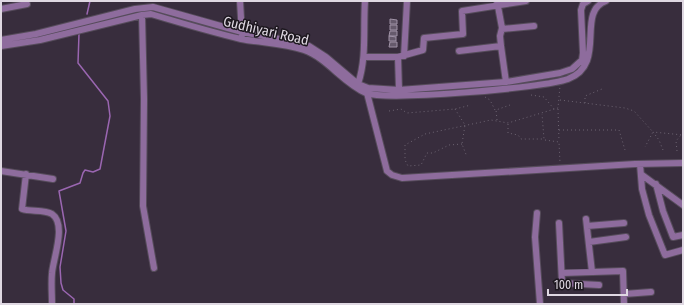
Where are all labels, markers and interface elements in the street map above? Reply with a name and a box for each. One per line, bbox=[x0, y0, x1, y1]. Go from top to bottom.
street label: Gudhiyari Road bbox=[222, 13, 310, 49]
scale bar bbox=[548, 271, 627, 297]
text: 100 m bbox=[554, 278, 583, 292]

